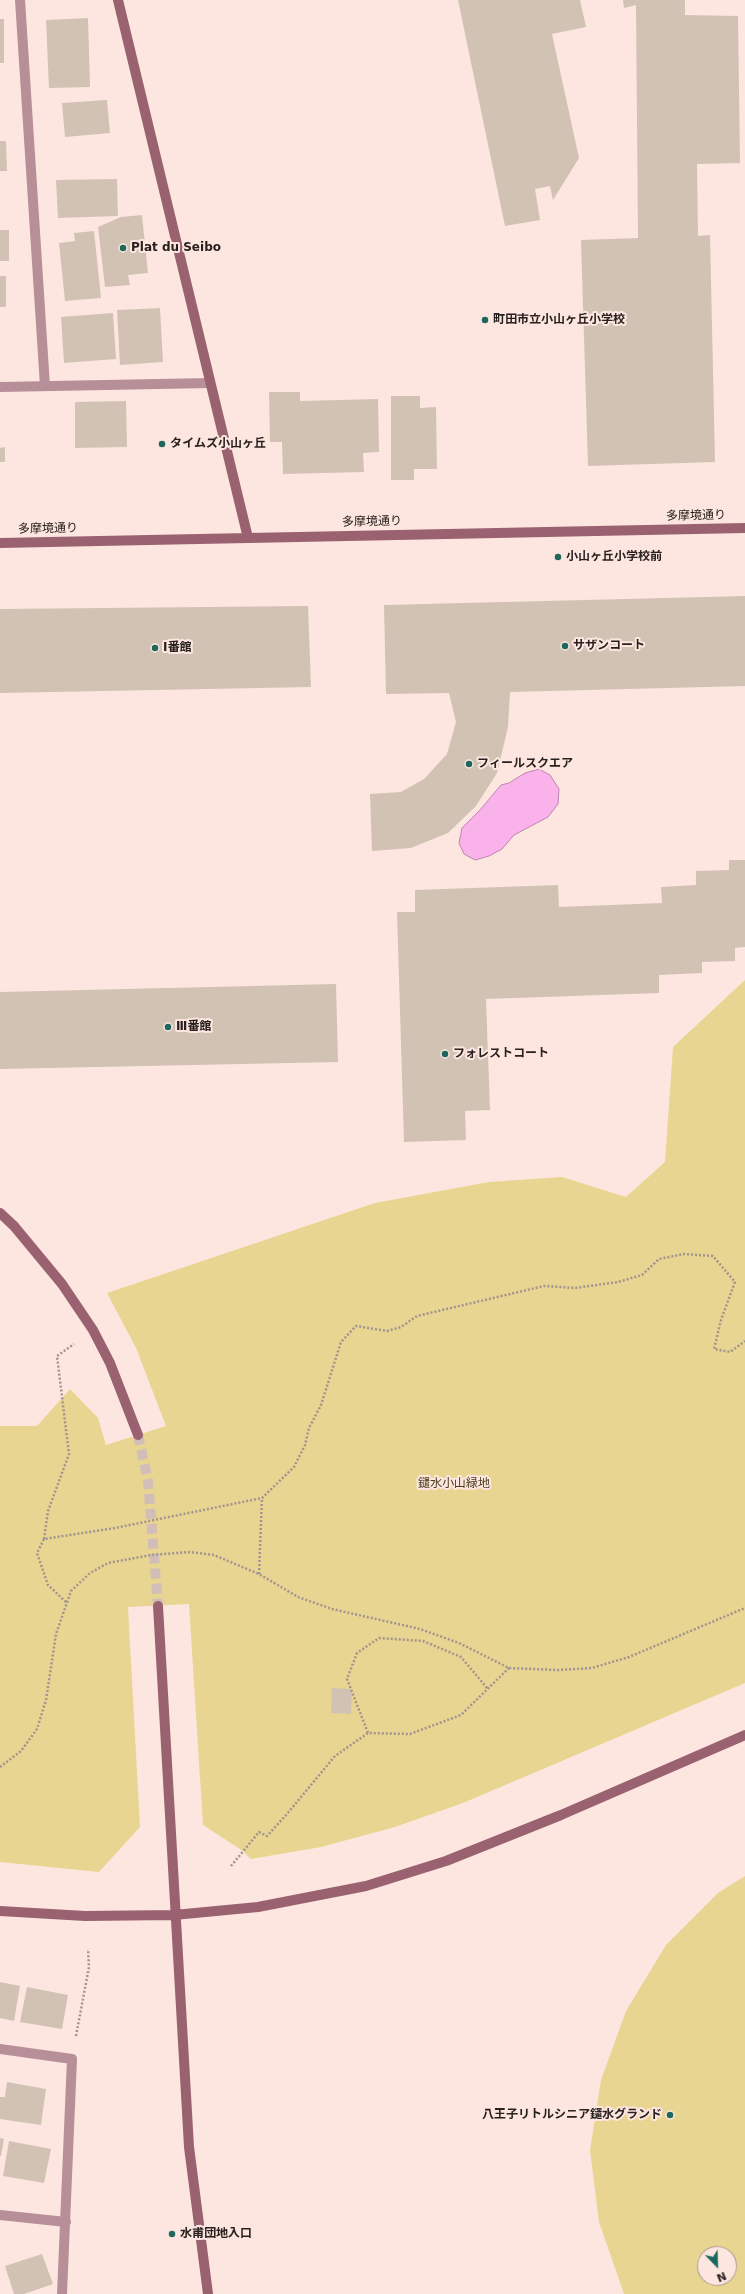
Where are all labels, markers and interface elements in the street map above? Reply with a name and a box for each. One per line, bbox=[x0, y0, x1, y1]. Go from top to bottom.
place label: Plat du Seibo bbox=[131, 241, 221, 255]
marker: Plat du Seibo bbox=[118, 243, 128, 253]
place label: 町田市立小山ヶ丘小学校 bbox=[493, 313, 625, 327]
marker: 町田市立小山ヶ丘小学校 bbox=[480, 315, 490, 325]
place label: タイムズ小山ヶ丘 bbox=[170, 437, 266, 451]
marker: タイムズ小山ヶ丘 bbox=[157, 439, 167, 449]
street label: 多摩境通り bbox=[666, 508, 726, 524]
street label: 多摩境通り bbox=[342, 514, 402, 530]
street label: 多摩境通り bbox=[18, 521, 78, 537]
place label: 小山ヶ丘小学校前 bbox=[566, 550, 662, 564]
marker: 小山ヶ丘小学校前 bbox=[553, 552, 563, 562]
place label: サザンコート bbox=[573, 639, 645, 653]
place label: Ⅰ番館 bbox=[163, 641, 191, 655]
marker: サザンコート bbox=[560, 641, 570, 651]
marker: Ⅰ番館 bbox=[150, 643, 160, 653]
place label: フィールスクエア bbox=[477, 757, 573, 771]
marker: フィールスクエア bbox=[464, 759, 474, 769]
place label: Ⅲ番館 bbox=[176, 1020, 211, 1034]
marker: Ⅲ番館 bbox=[163, 1022, 173, 1032]
place label: フォレストコート bbox=[453, 1047, 549, 1061]
marker: フォレストコート bbox=[440, 1049, 450, 1059]
park label: 鑓水小山緑地 bbox=[418, 1477, 490, 1491]
place label: 八王子リトルシニア鑓水グランド bbox=[482, 2108, 662, 2122]
marker: 八王子リトルシニア鑓水グランド bbox=[665, 2110, 675, 2120]
place label: 水甫団地入口 bbox=[180, 2227, 252, 2241]
marker: 水甫団地入口 bbox=[167, 2229, 177, 2239]
north arrow bbox=[697, 2246, 737, 2286]
text: N bbox=[715, 2269, 728, 2284]

